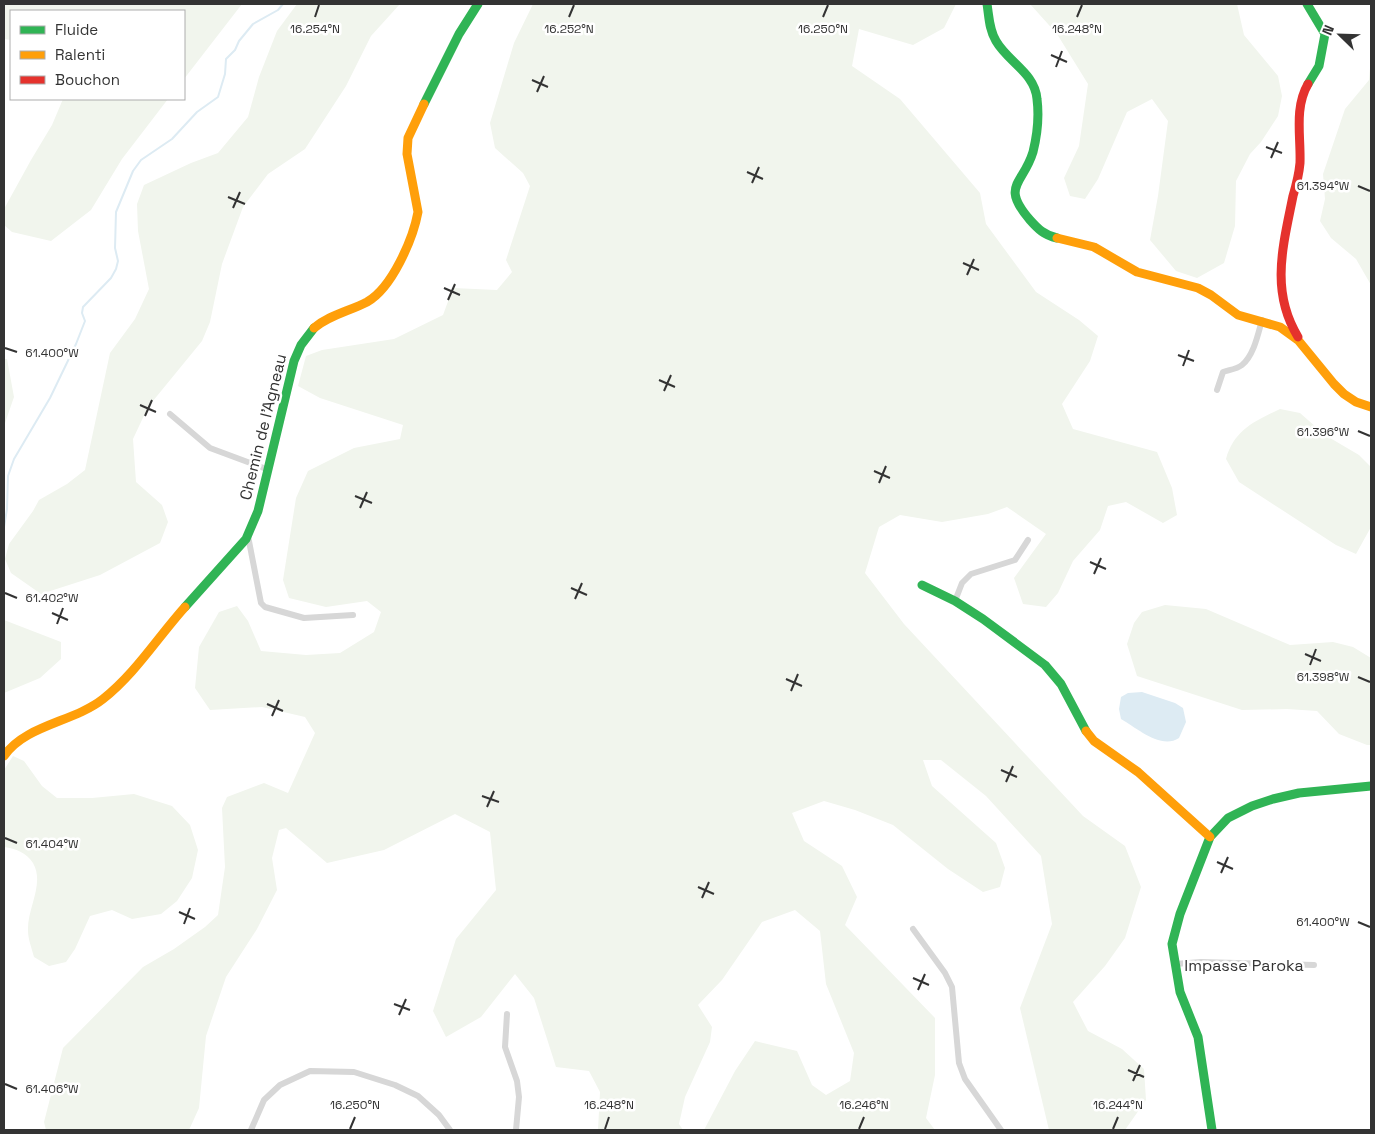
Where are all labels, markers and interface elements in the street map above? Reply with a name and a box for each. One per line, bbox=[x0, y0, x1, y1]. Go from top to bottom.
legend bbox=[10, 10, 185, 100]
north arrow bbox=[1315, 10, 1365, 60]
text: Fluide bbox=[55, 20, 98, 39]
text: 16.254°N bbox=[290, 21, 340, 37]
text: 16.252°N bbox=[544, 21, 594, 37]
text: 16.250°N bbox=[798, 21, 848, 37]
text: 16.248°N bbox=[1052, 21, 1102, 37]
text: N bbox=[1318, 22, 1338, 38]
text: Ralenti bbox=[55, 45, 105, 64]
text: Bouchon bbox=[55, 70, 120, 89]
text: 61.394°W bbox=[1297, 178, 1350, 194]
text: 61.400°W bbox=[25, 345, 79, 361]
street label: Chemin de l’Agneau bbox=[235, 352, 291, 502]
text: 61.396°W bbox=[1297, 424, 1350, 440]
text: 61.402°W bbox=[26, 590, 79, 606]
text: 61.398°W bbox=[1297, 669, 1350, 685]
text: 61.404°W bbox=[25, 836, 79, 852]
text: 61.400°W bbox=[1296, 914, 1350, 930]
street label: Impasse Paroka bbox=[1184, 955, 1304, 976]
text: 61.406°W bbox=[26, 1081, 79, 1097]
text: 16.250°N bbox=[330, 1097, 380, 1113]
text: 16.248°N bbox=[584, 1097, 634, 1113]
text: 16.246°N bbox=[839, 1097, 889, 1113]
text: 16.244°N bbox=[1093, 1097, 1143, 1113]

